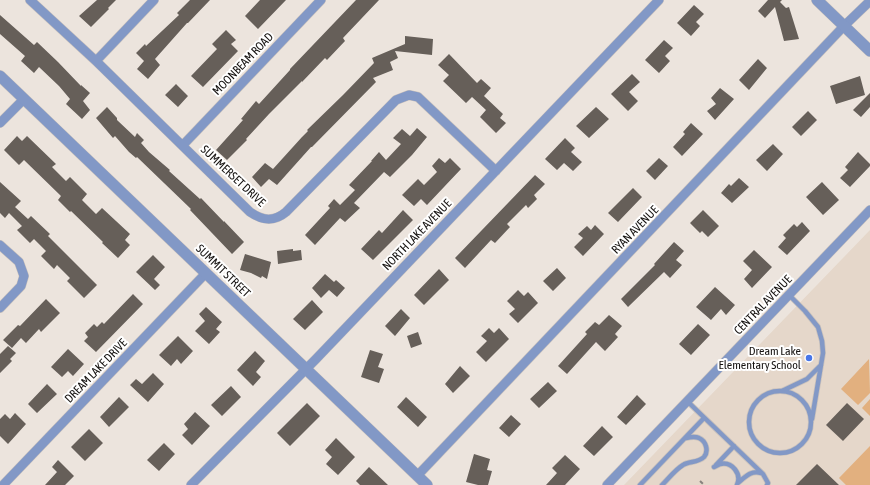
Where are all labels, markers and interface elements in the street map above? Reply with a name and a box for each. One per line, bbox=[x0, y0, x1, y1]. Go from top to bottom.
street label: MOONBEAM ROAD bbox=[210, 30, 276, 98]
street label: SUMMERSET DRIVE bbox=[198, 142, 268, 210]
street label: NORTH LAKE AVENUE bbox=[380, 197, 454, 273]
street label: RYAN AVENUE bbox=[609, 203, 661, 257]
street label: SUMMIT STREET bbox=[193, 242, 253, 300]
street label: CENTRAL AVENUE bbox=[731, 272, 795, 338]
street label: DREAM LAKE DRIVE bbox=[62, 336, 130, 406]
place label: Dream Lake Elementary School bbox=[719, 344, 801, 372]
marker: Dream Lake Elementary School bbox=[804, 353, 814, 363]

